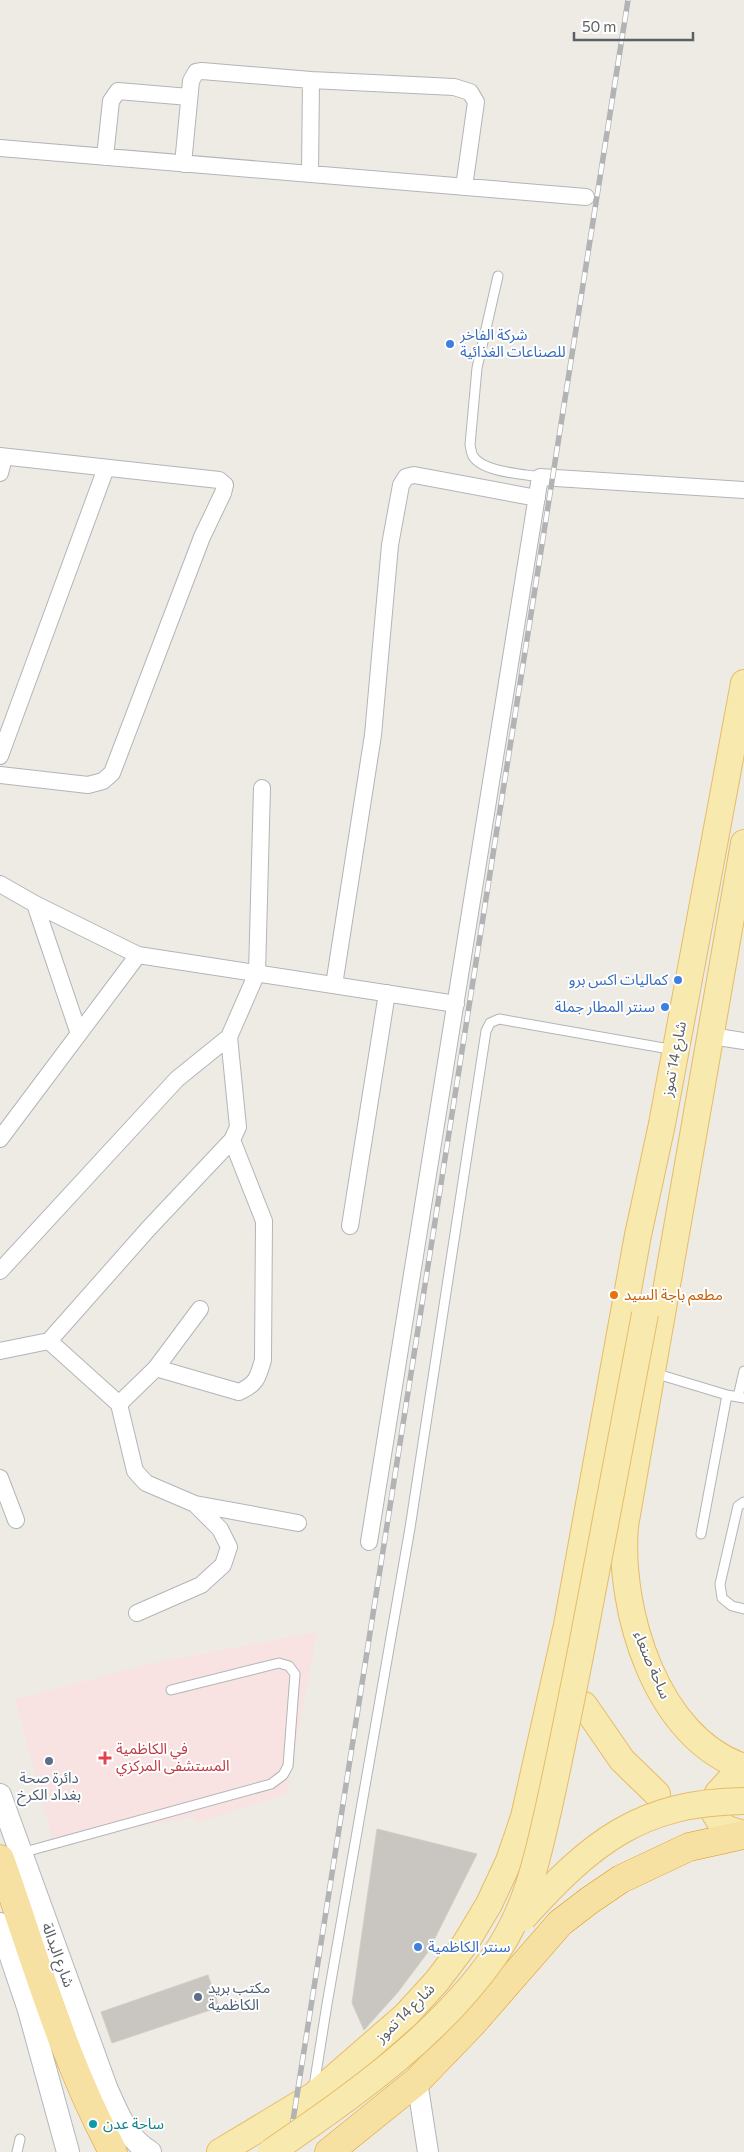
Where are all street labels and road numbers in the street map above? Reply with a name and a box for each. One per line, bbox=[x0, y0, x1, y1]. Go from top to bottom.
street label: شارع 14 تموز bbox=[657, 1019, 693, 1100]
street label: ساحة صنعاء bbox=[631, 1628, 675, 1702]
street label: شارع البدالة bbox=[35, 1920, 79, 1991]
street label: شارع 14 تموز bbox=[370, 1979, 441, 2049]

